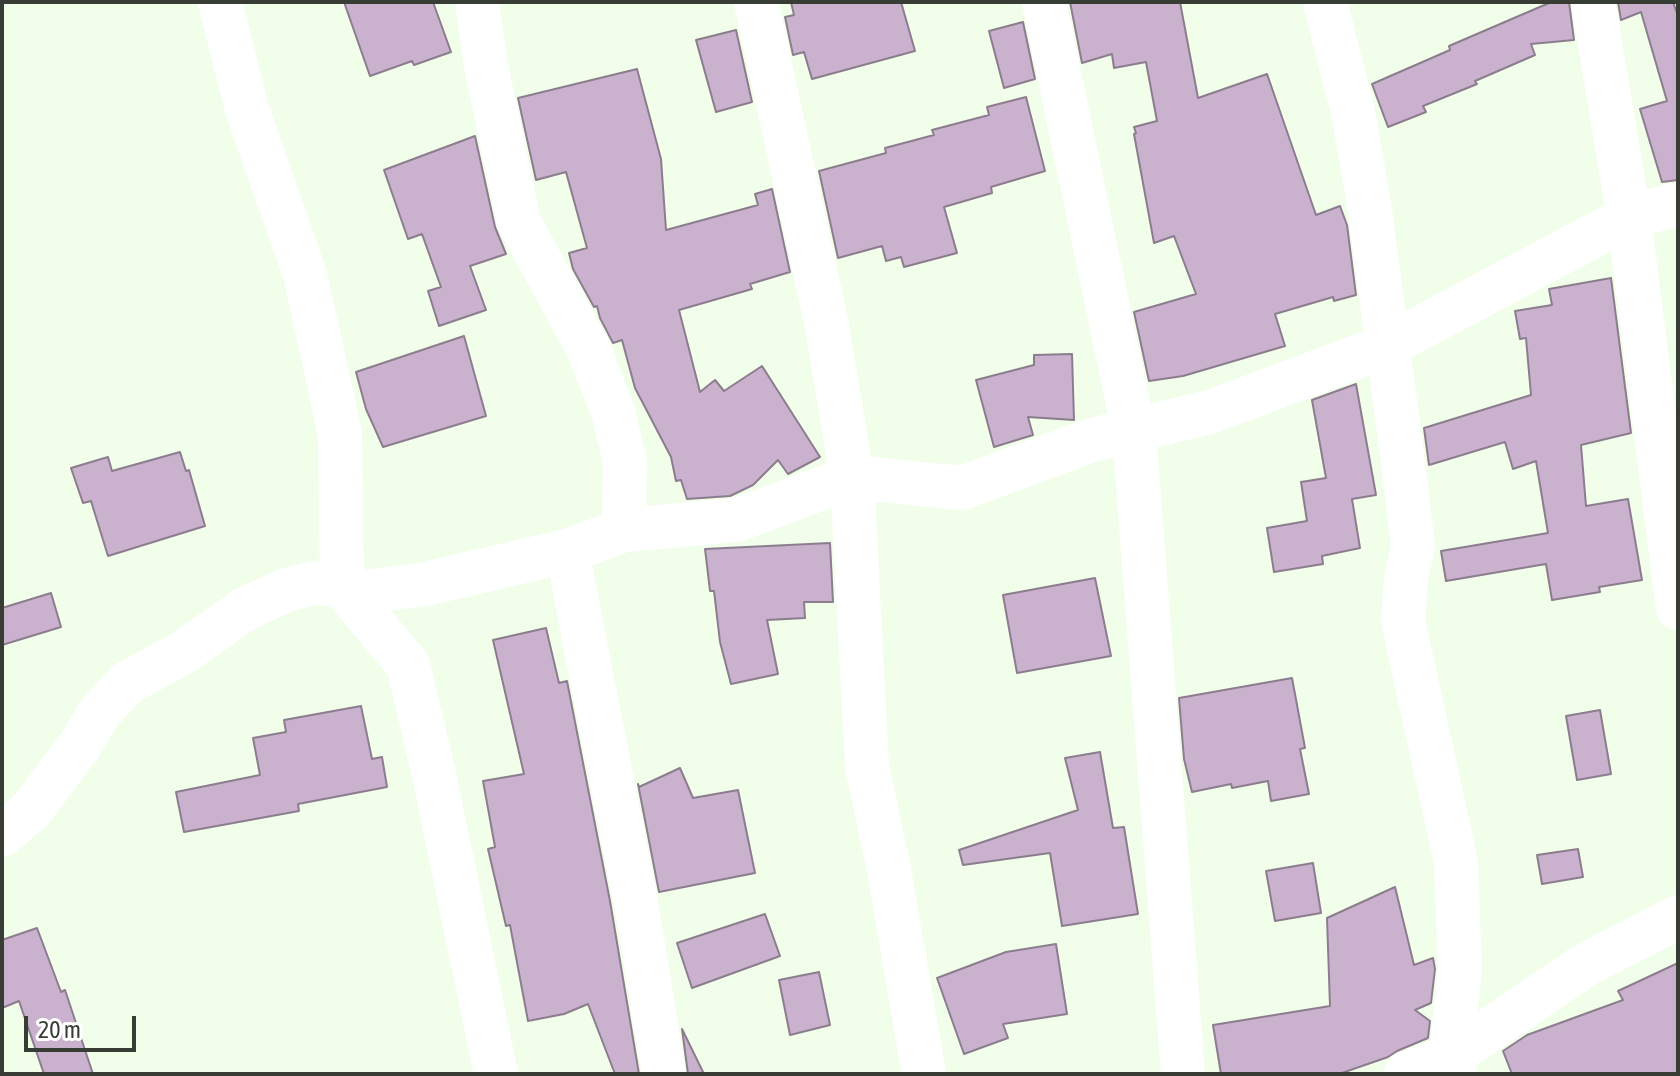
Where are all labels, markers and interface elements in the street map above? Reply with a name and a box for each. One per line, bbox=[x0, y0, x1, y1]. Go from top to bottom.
scale bar bbox=[28, 1000, 140, 1050]
text: 20 m bbox=[38, 1016, 81, 1043]

